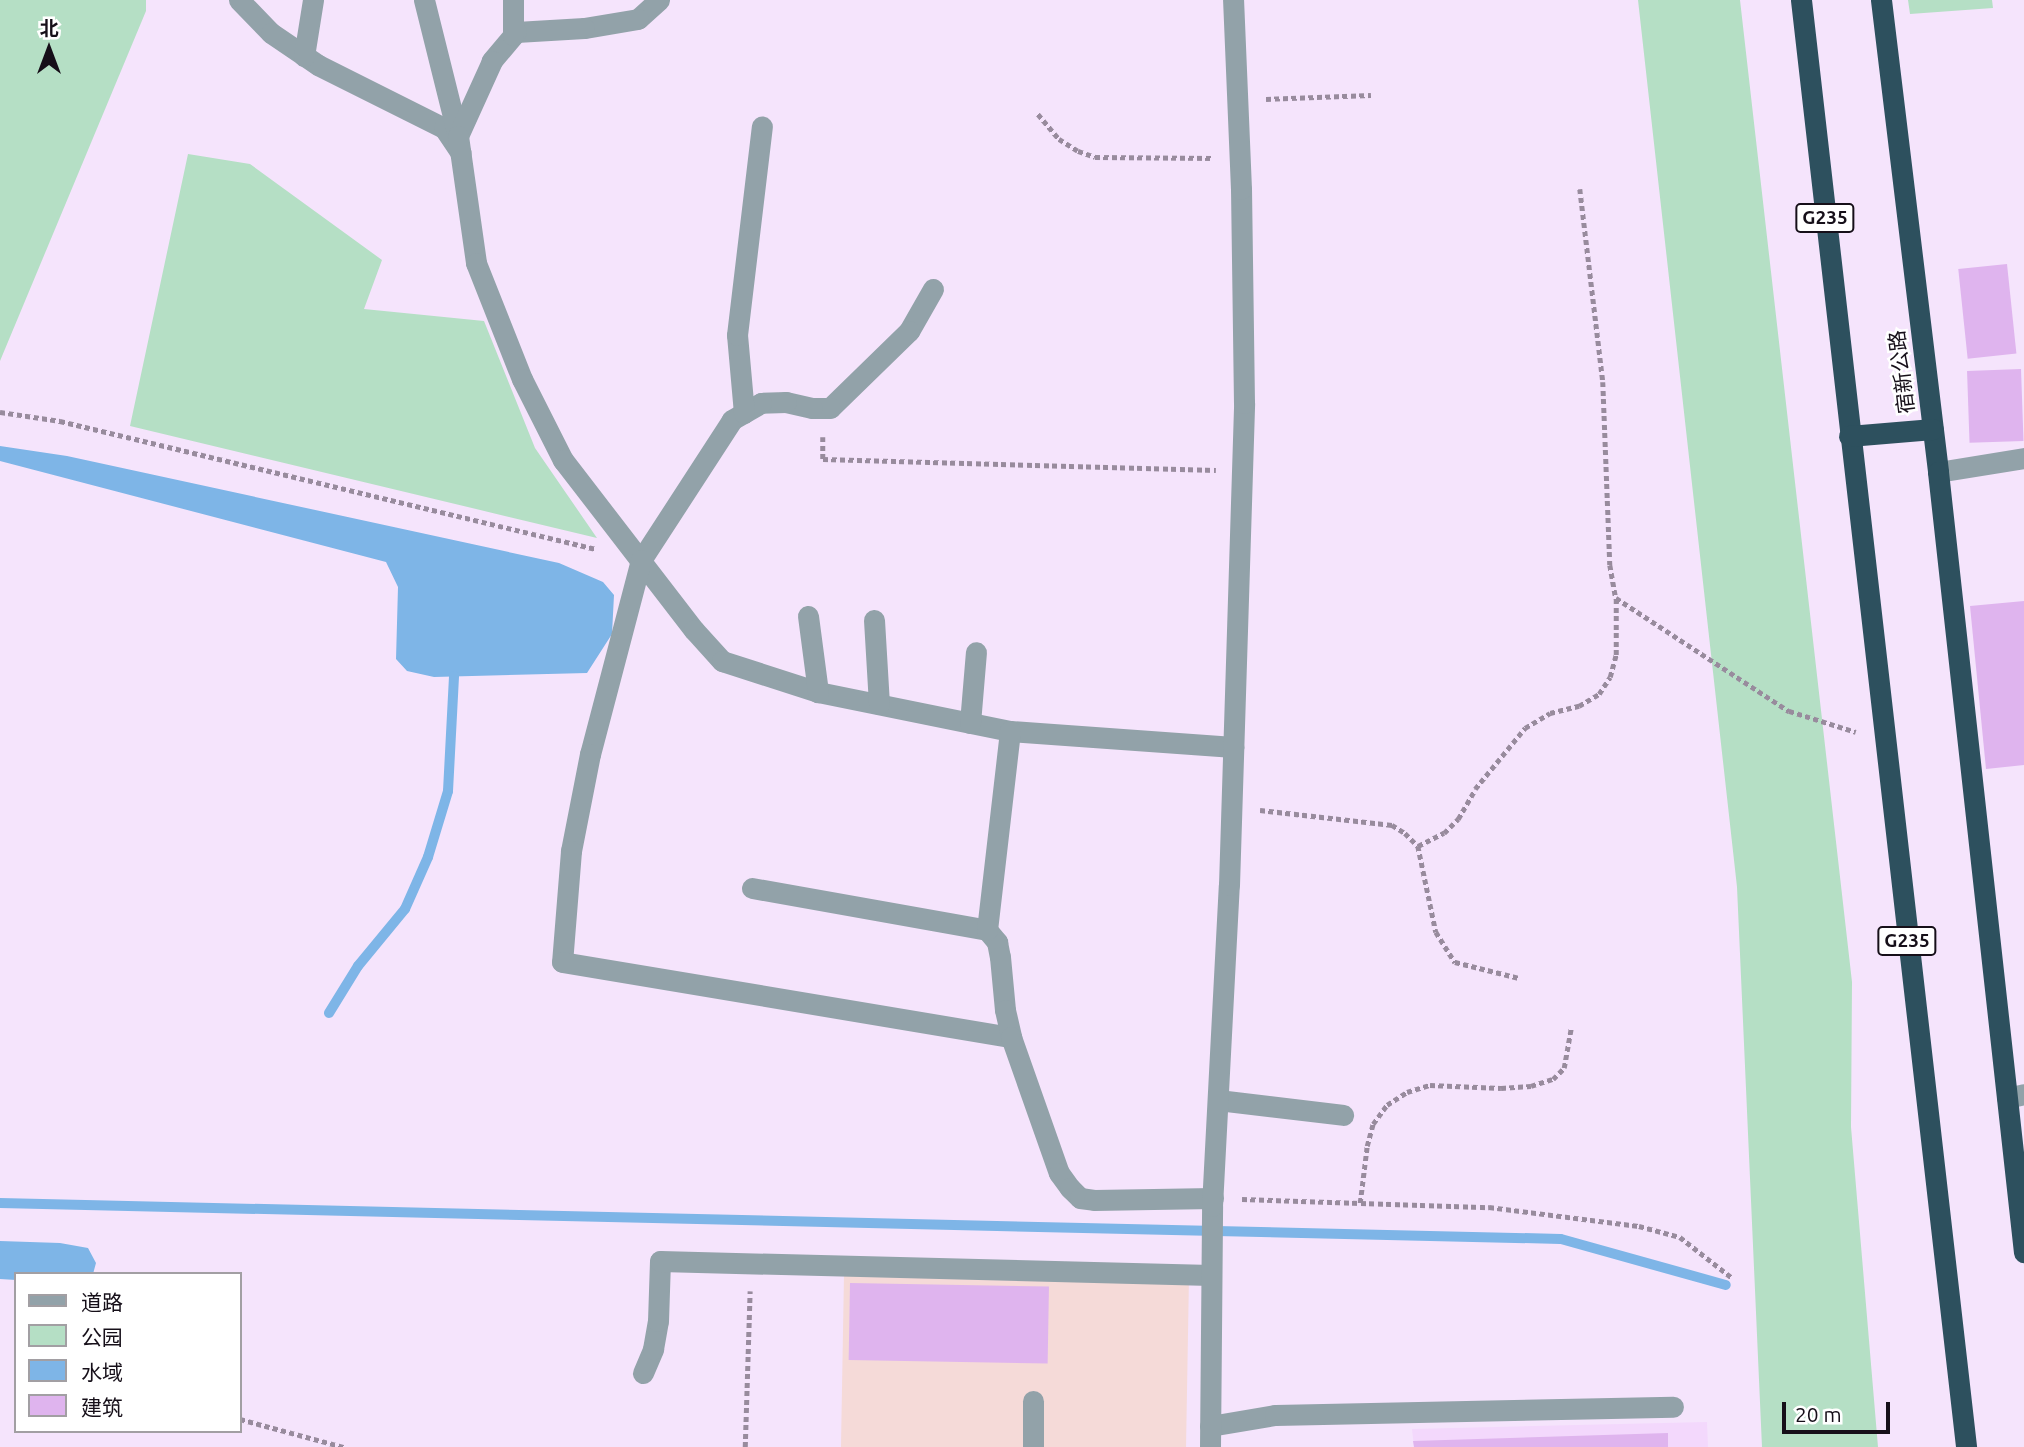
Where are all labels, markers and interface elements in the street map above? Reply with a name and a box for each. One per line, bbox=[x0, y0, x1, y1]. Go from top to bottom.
north arrow bbox=[14, 14, 84, 84]
text: 北 bbox=[39, 17, 59, 39]
road number: G235 bbox=[1795, 202, 1855, 233]
street label: 宿新公路 bbox=[1883, 329, 1919, 415]
road number: G235 bbox=[1877, 925, 1937, 956]
legend bbox=[14, 1272, 242, 1433]
text: 道路 bbox=[81, 1290, 123, 1314]
text: 公园 bbox=[81, 1325, 123, 1349]
text: 水域 bbox=[81, 1360, 123, 1384]
scale bar bbox=[1786, 1388, 1895, 1432]
text: 建筑 bbox=[81, 1395, 123, 1419]
text: 20 m bbox=[1795, 1402, 1842, 1426]

